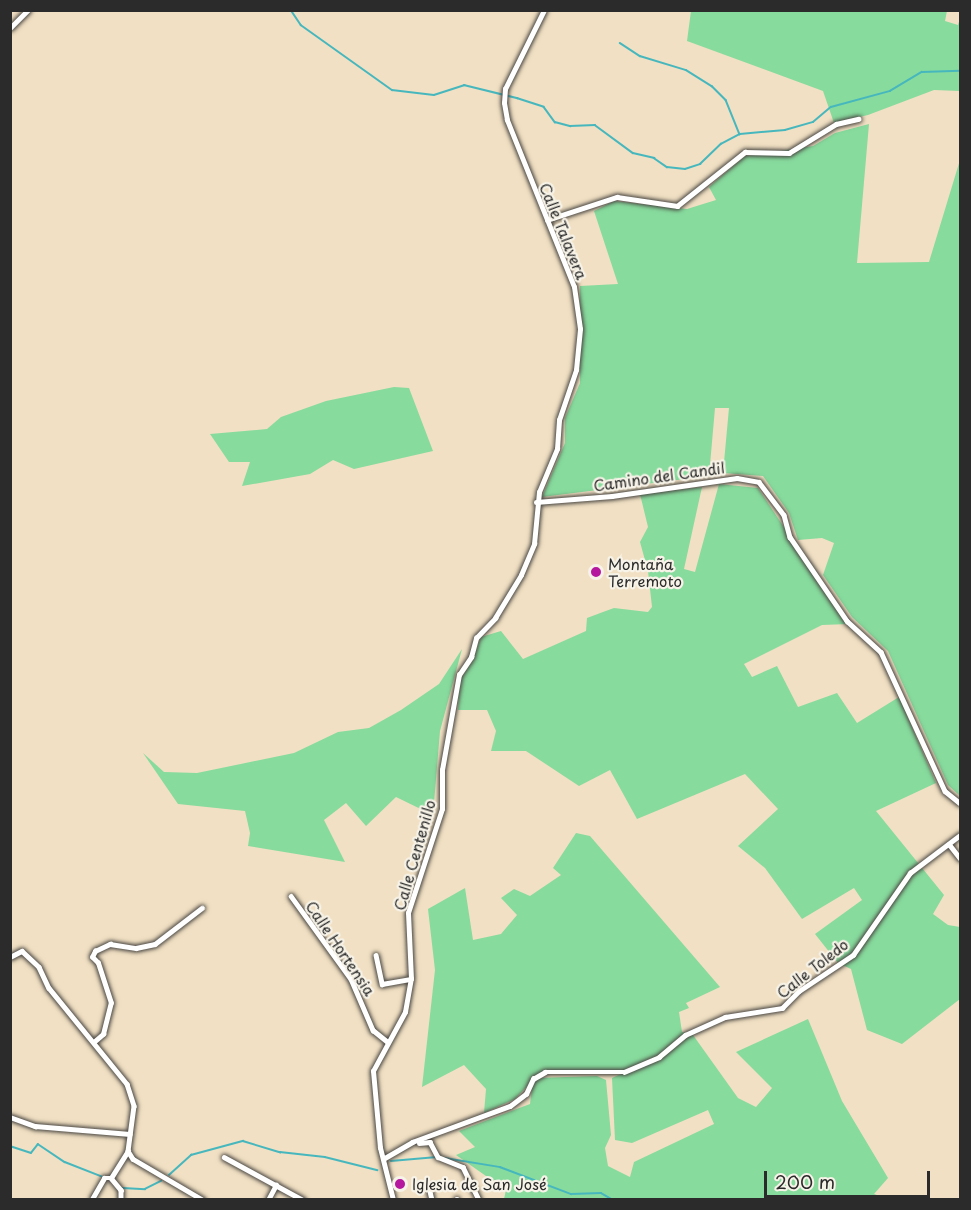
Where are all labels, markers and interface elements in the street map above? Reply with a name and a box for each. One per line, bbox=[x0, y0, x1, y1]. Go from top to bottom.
street label: Calle Talavera bbox=[536, 180, 592, 282]
street label: Camino del Candil bbox=[592, 458, 726, 494]
place label: Montaña Terremoto bbox=[608, 554, 682, 589]
marker: Montaña Terremoto bbox=[589, 565, 603, 579]
street label: Calle Centenillo bbox=[390, 798, 438, 912]
street label: Calle Hortensia bbox=[302, 897, 380, 999]
street label: Calle Toledo bbox=[773, 935, 851, 1001]
scale bar bbox=[767, 1159, 934, 1197]
text: 200 m bbox=[775, 1168, 835, 1195]
place label: Iglesia de San José bbox=[412, 1175, 547, 1193]
marker: Iglesia de San José bbox=[393, 1177, 407, 1191]

